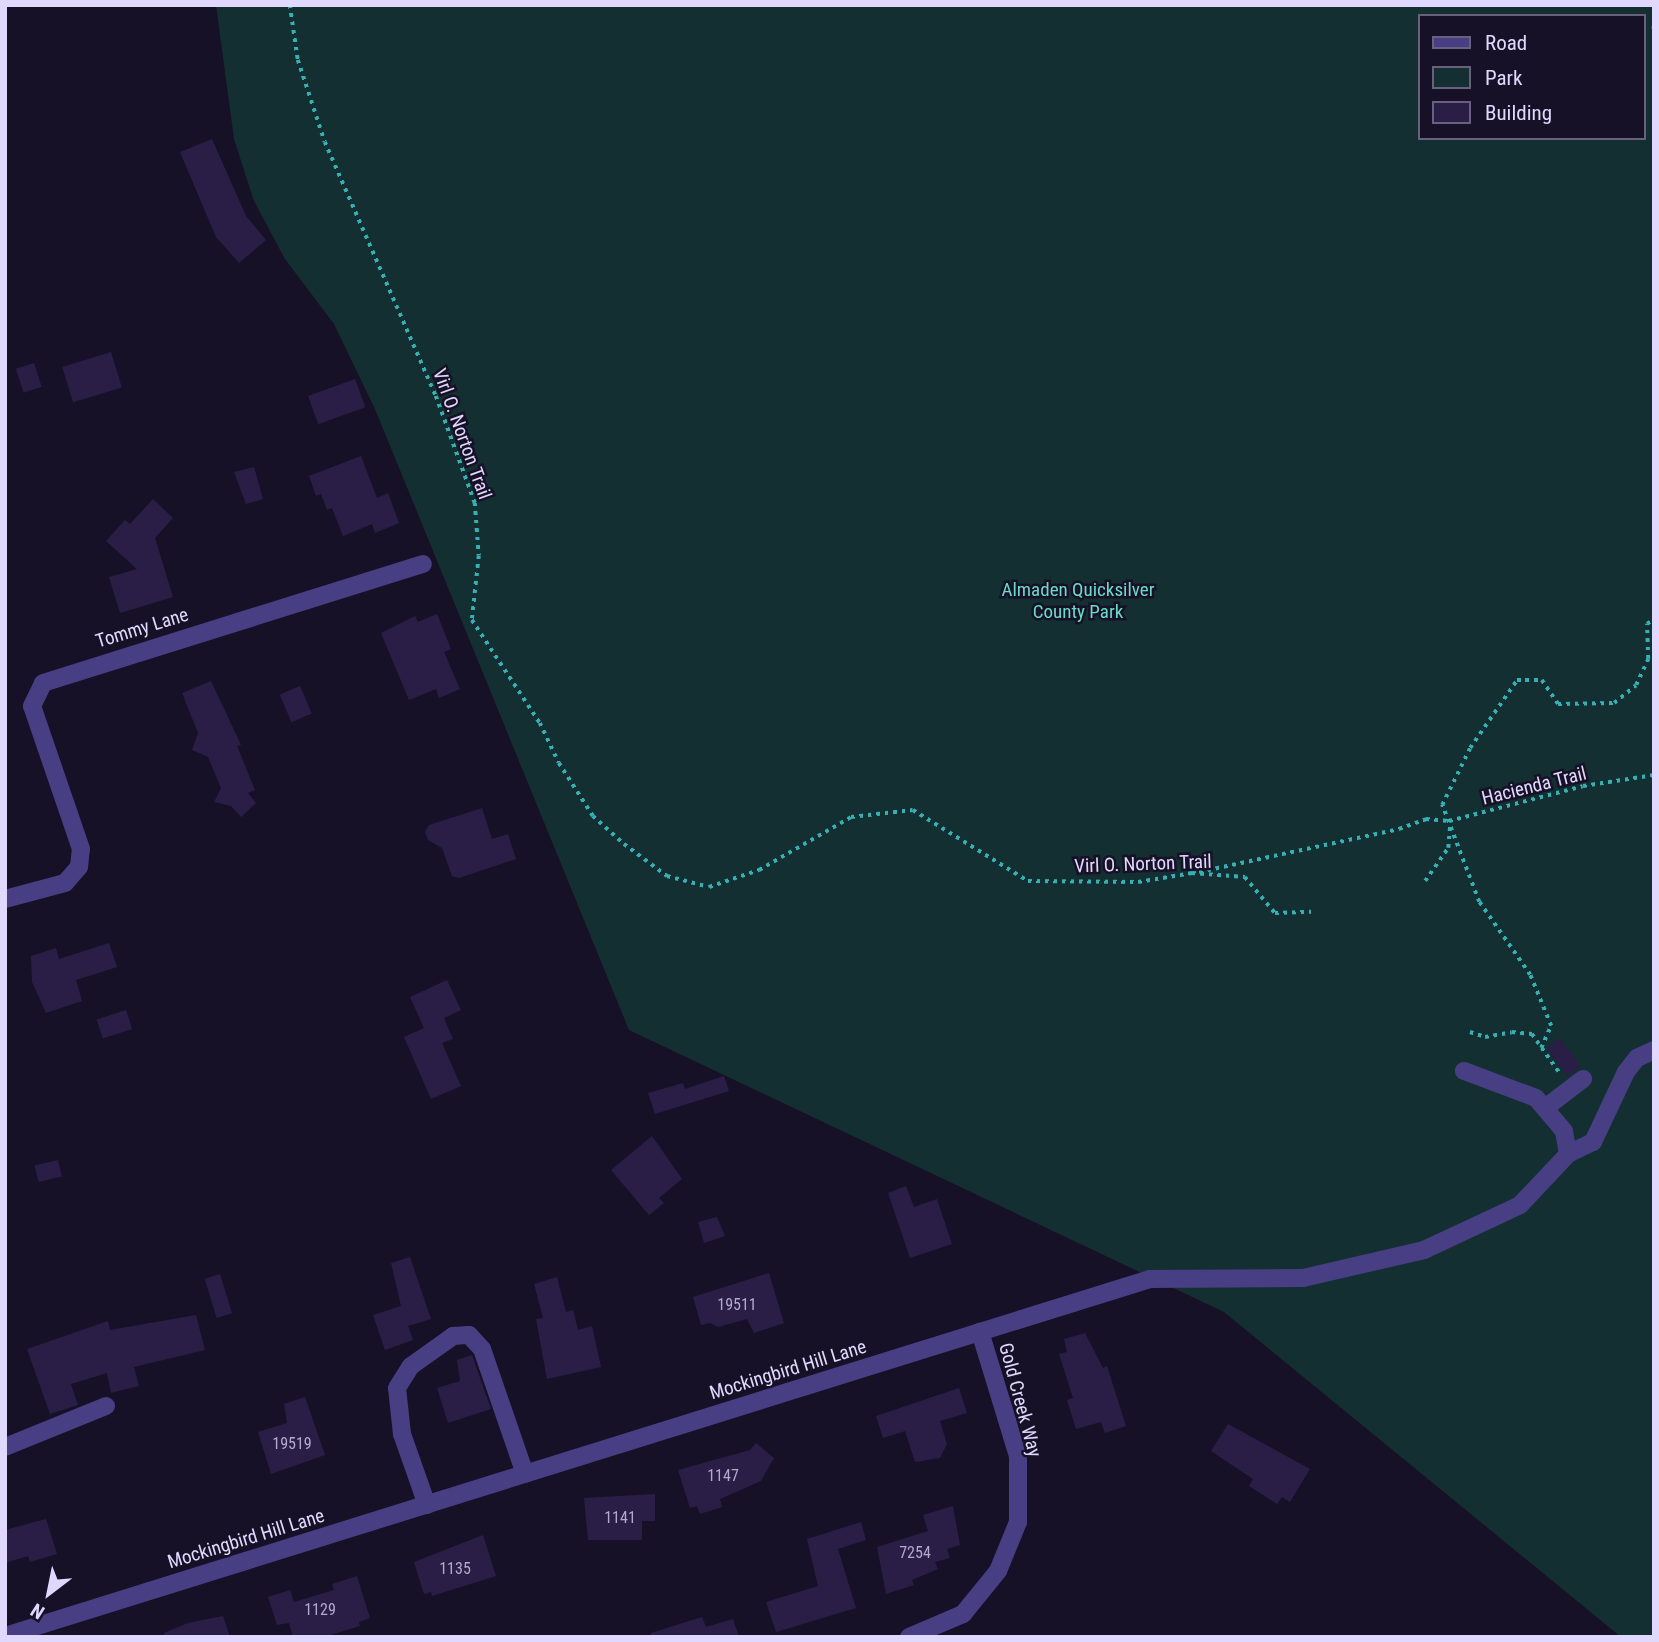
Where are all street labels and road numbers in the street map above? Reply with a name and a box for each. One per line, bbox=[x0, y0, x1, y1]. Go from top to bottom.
street label: Virl O. Norton Trail bbox=[428, 365, 496, 503]
street label: Tommy Lane bbox=[93, 603, 191, 653]
street label: Hacienda Trail bbox=[1479, 762, 1589, 810]
street label: Virl O. Norton Trail bbox=[1074, 850, 1212, 878]
street label: Mockingbird Hill Lane bbox=[707, 1335, 869, 1405]
street label: Gold Creek Way bbox=[994, 1341, 1046, 1459]
street label: Mockingbird Hill Lane bbox=[165, 1504, 327, 1574]

